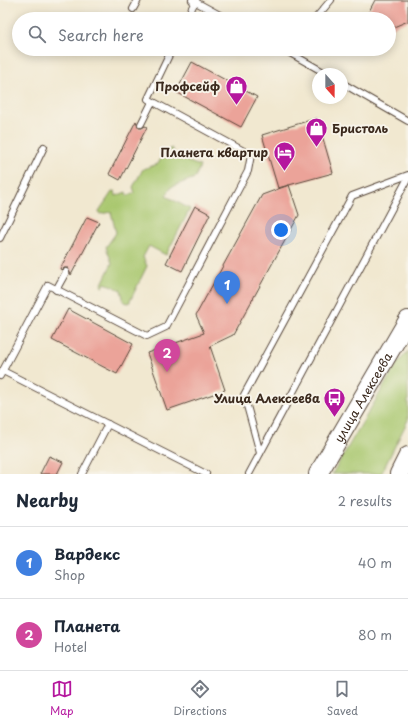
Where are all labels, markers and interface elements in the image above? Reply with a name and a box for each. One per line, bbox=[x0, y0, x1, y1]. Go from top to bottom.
search box bbox=[12, 12, 396, 56]
icon: search bbox=[26, 23, 48, 45]
text: Search here bbox=[58, 23, 144, 46]
north arrow bbox=[312, 68, 348, 104]
shop icon: Профсейф bbox=[223, 73, 249, 106]
place label: Профсейф bbox=[155, 77, 220, 95]
shop icon: Бристоль bbox=[304, 115, 330, 148]
place label: Бристоль bbox=[332, 119, 388, 137]
hotel icon: Планета квартир bbox=[271, 139, 297, 172]
place label: Планета квартир bbox=[161, 143, 268, 161]
your location bbox=[271, 220, 291, 240]
pin: 1 bbox=[214, 271, 240, 304]
pin: 2 bbox=[154, 339, 180, 372]
street label: улица Алексеева bbox=[330, 348, 397, 445]
bus stop icon: Улица Алексеева bbox=[322, 385, 348, 418]
place label: Улица Алексеева bbox=[213, 389, 320, 407]
text: Nearby bbox=[16, 487, 78, 513]
text: 2 results bbox=[338, 491, 392, 510]
text: Вардекс bbox=[54, 542, 120, 565]
text: 1 bbox=[26, 553, 32, 572]
text: 40 m bbox=[358, 553, 392, 572]
text: Shop bbox=[54, 565, 85, 584]
text: Планета bbox=[54, 614, 120, 637]
text: 2 bbox=[24, 625, 34, 644]
text: 80 m bbox=[358, 625, 392, 644]
text: Hotel bbox=[54, 637, 87, 656]
tab: Map bbox=[50, 678, 73, 719]
tab: Directions bbox=[173, 678, 227, 719]
tab: Saved bbox=[327, 678, 358, 719]

